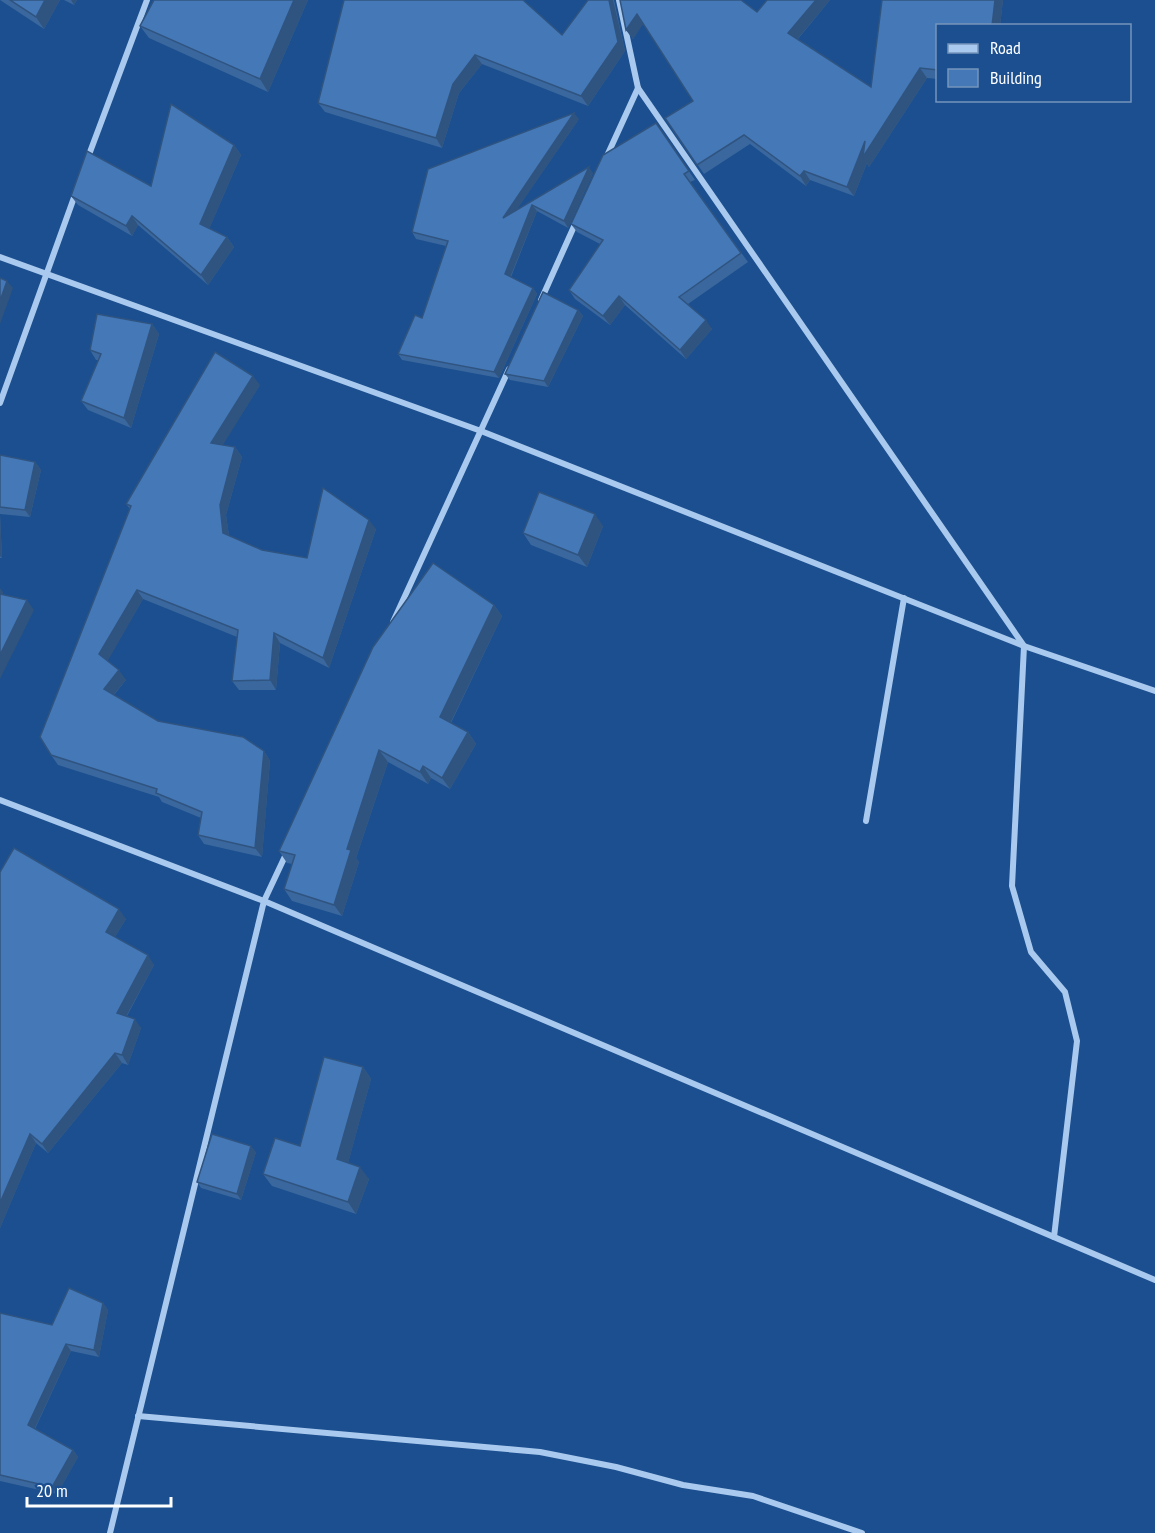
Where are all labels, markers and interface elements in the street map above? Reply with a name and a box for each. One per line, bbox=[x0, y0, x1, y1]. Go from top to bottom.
legend bbox=[936, 24, 1131, 102]
text: Road bbox=[990, 36, 1021, 59]
text: Building bbox=[990, 66, 1042, 89]
scale bar bbox=[27, 1470, 171, 1508]
text: 20 m bbox=[36, 1479, 68, 1502]

